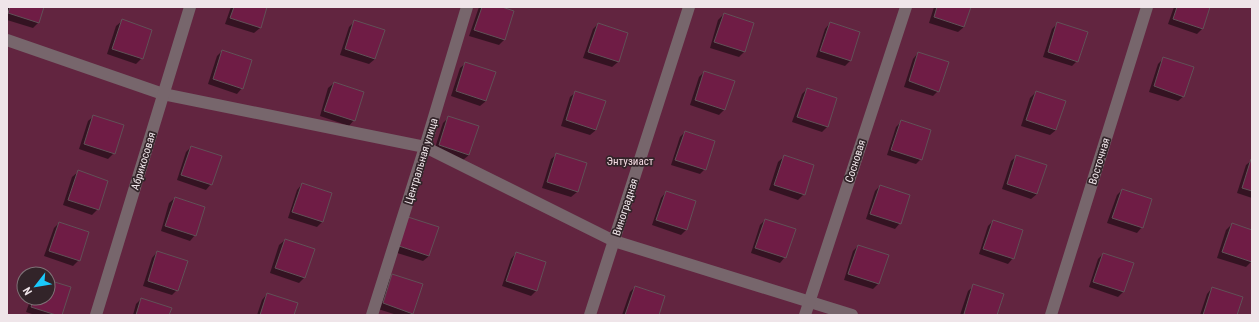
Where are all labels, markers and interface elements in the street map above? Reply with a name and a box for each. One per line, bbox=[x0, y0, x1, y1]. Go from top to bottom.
street label: Центральная улица bbox=[402, 117, 441, 206]
street label: Абрикосовая bbox=[128, 131, 158, 192]
street label: Восточная bbox=[1086, 136, 1113, 186]
street label: Сосновая bbox=[842, 138, 868, 184]
park label: Энтузиаст bbox=[607, 155, 654, 168]
street label: Виноградная bbox=[610, 177, 641, 237]
north arrow bbox=[16, 266, 56, 306]
text: N bbox=[20, 284, 35, 297]

